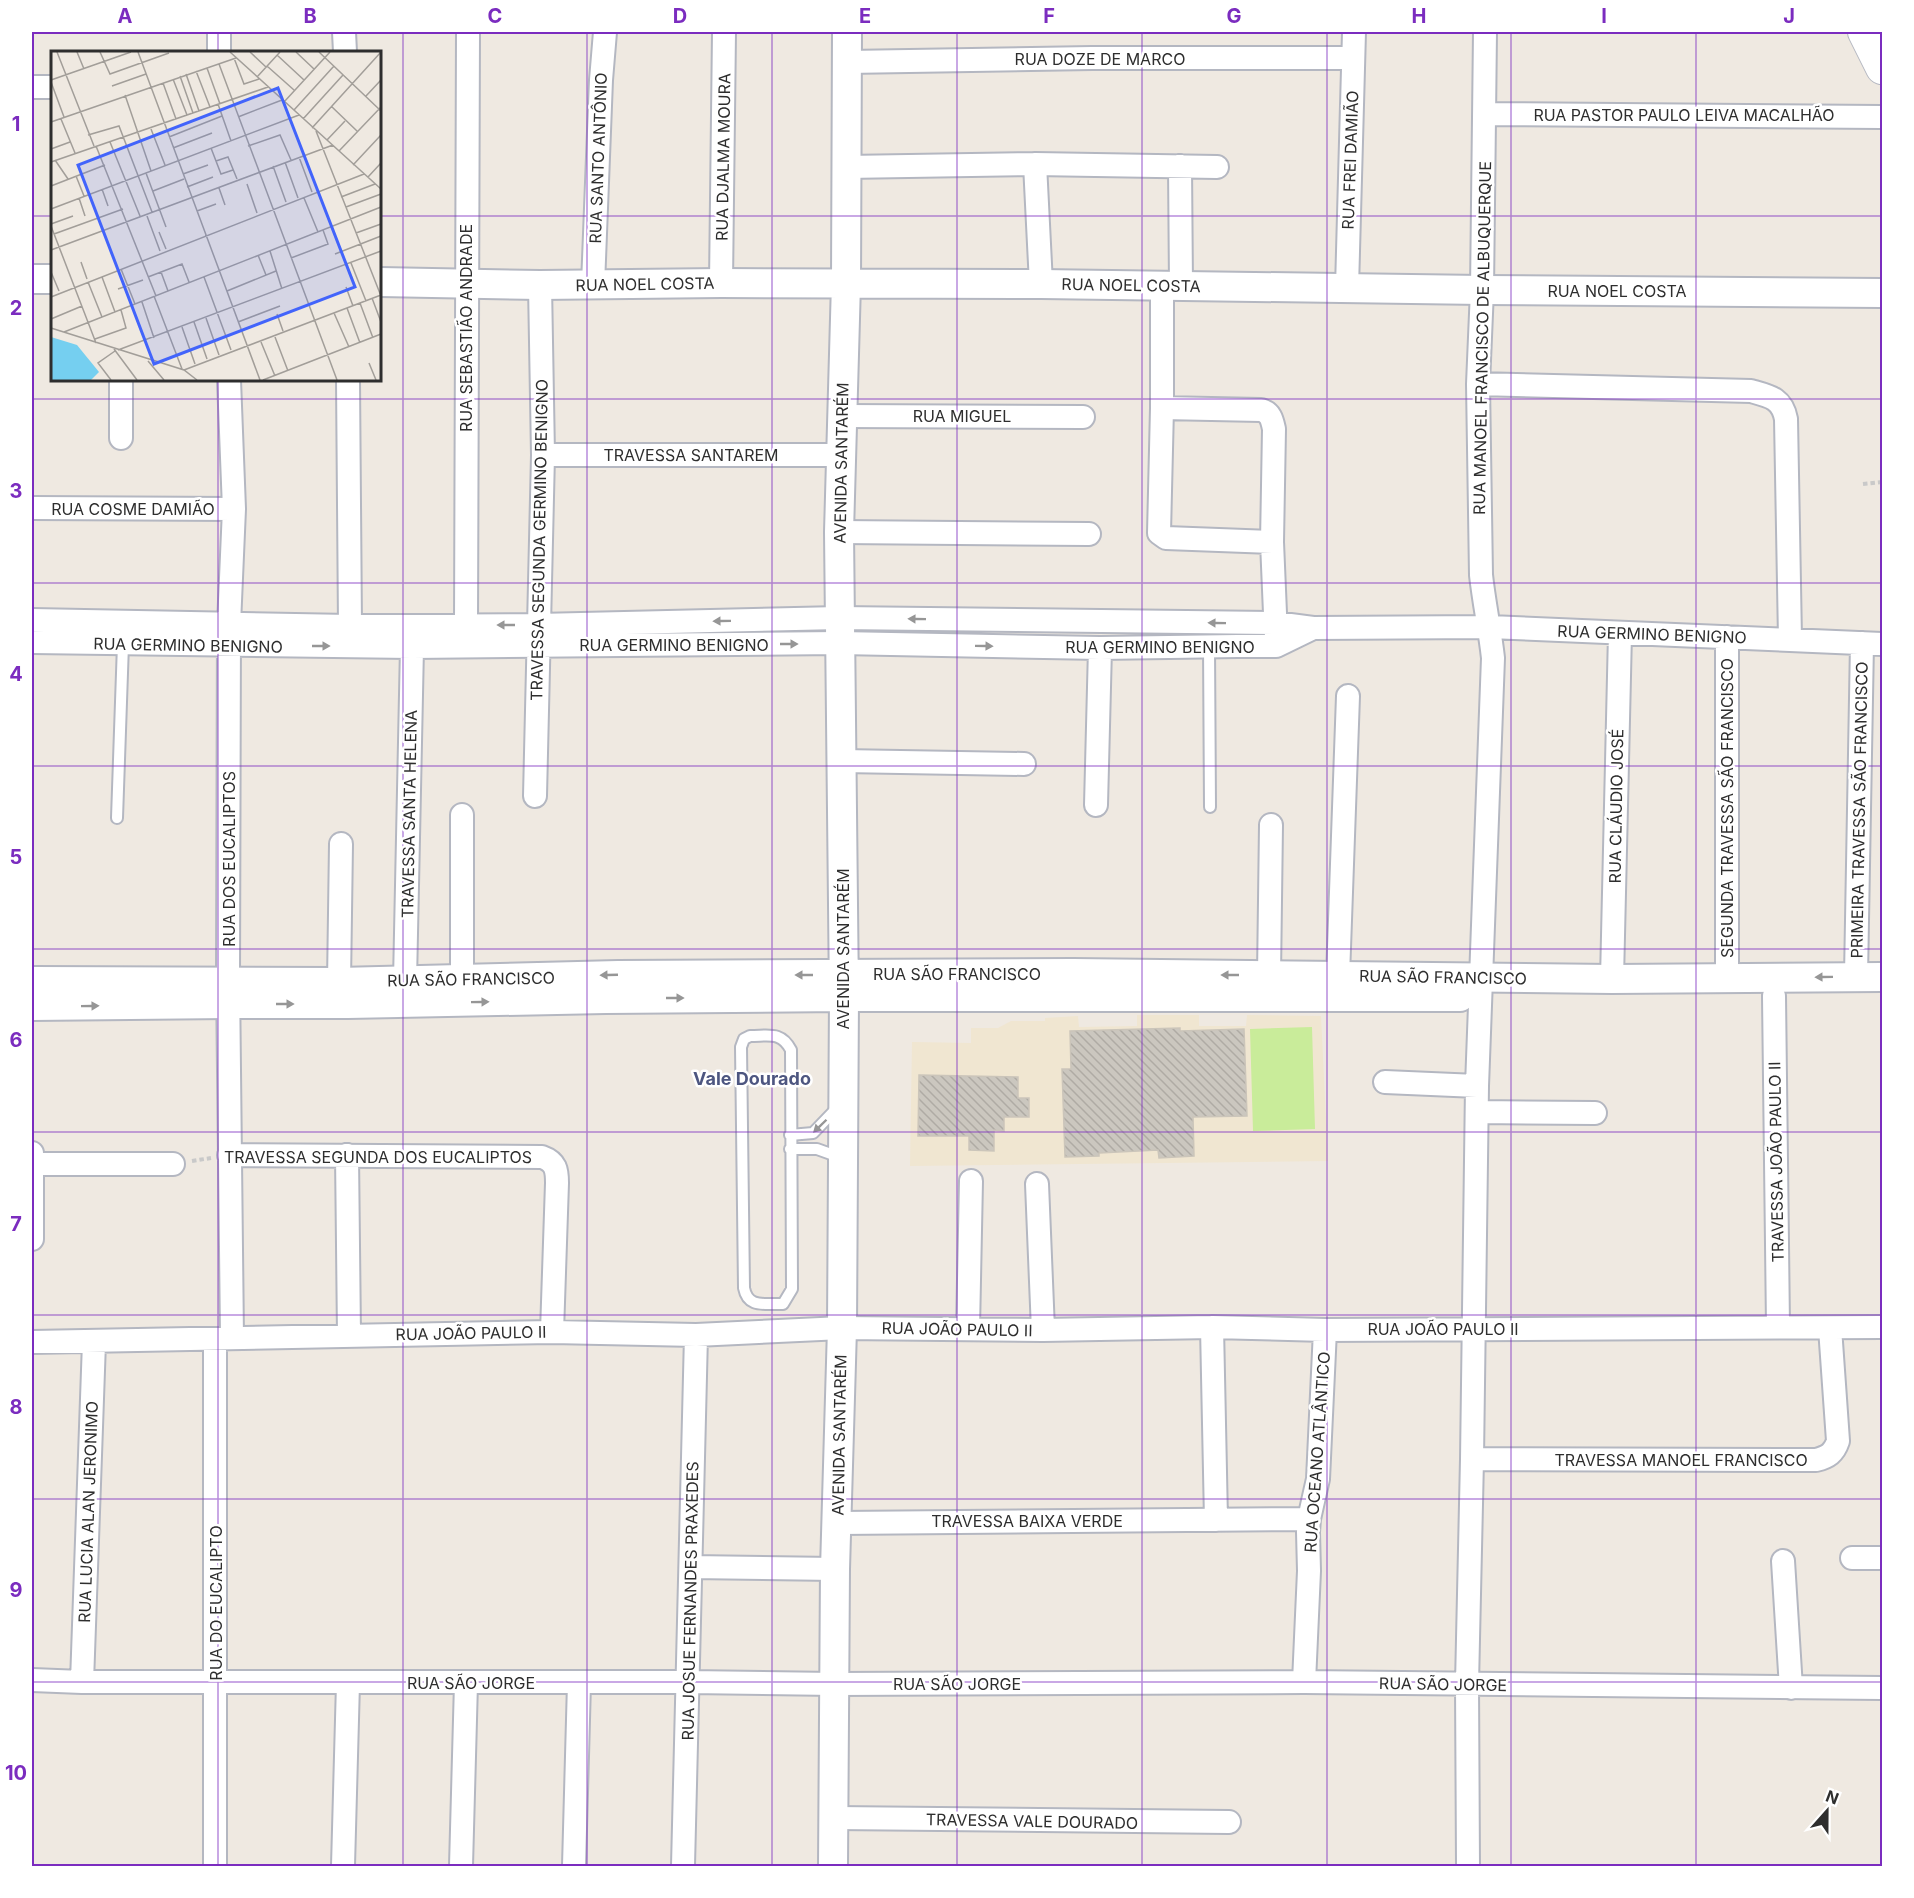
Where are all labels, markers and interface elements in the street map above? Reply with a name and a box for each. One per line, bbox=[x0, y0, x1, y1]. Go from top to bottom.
text: A bbox=[118, 4, 133, 28]
text: B bbox=[303, 4, 317, 28]
text: C bbox=[488, 4, 502, 28]
text: D bbox=[673, 4, 687, 28]
text: E bbox=[859, 4, 871, 28]
text: F bbox=[1043, 4, 1055, 28]
text: G bbox=[1226, 4, 1242, 28]
text: H bbox=[1412, 4, 1426, 28]
text: I bbox=[1601, 4, 1607, 28]
text: J bbox=[1783, 4, 1795, 28]
street label: RUA DOZE DE MARCO bbox=[1015, 49, 1185, 69]
inset map bbox=[51, 51, 381, 381]
street label: RUA SANTO ANTÔNIO bbox=[585, 72, 611, 244]
street label: RUA DJALMA MOURA bbox=[712, 73, 734, 241]
street label: RUA FREI DAMIÃO bbox=[1338, 90, 1362, 230]
street label: RUA PASTOR PAULO LEIVA MACALHÃO bbox=[1533, 105, 1835, 125]
text: 1 bbox=[12, 112, 20, 136]
street label: RUA MANOEL FRANCISCO DE ALBUQUERQUE bbox=[1469, 161, 1495, 515]
street label: RUA SEBASTIÃO ANDRADE bbox=[456, 224, 476, 432]
street label: RUA NOEL COSTA bbox=[575, 273, 715, 295]
street label: RUA NOEL COSTA bbox=[1061, 274, 1201, 296]
street label: RUA NOEL COSTA bbox=[1547, 281, 1687, 301]
text: 2 bbox=[10, 296, 22, 320]
street label: TRAVESSA SEGUNDA GERMINO BENIGNO bbox=[526, 379, 552, 701]
street label: AVENIDA SANTARÉM bbox=[830, 382, 852, 544]
street label: RUA MIGUEL bbox=[913, 406, 1011, 426]
street label: TRAVESSA SANTAREM bbox=[603, 445, 779, 465]
text: 3 bbox=[10, 479, 22, 503]
street label: RUA COSME DAMIÃO bbox=[51, 499, 215, 519]
one-way arrow bbox=[907, 614, 926, 624]
one-way arrow bbox=[712, 616, 731, 626]
one-way arrow bbox=[1207, 618, 1226, 627]
one-way arrow bbox=[496, 620, 515, 630]
street label: RUA GERMINO BENIGNO bbox=[1557, 621, 1747, 647]
street label: RUA GERMINO BENIGNO bbox=[93, 633, 283, 657]
street label: RUA GERMINO BENIGNO bbox=[579, 635, 769, 655]
street label: RUA GERMINO BENIGNO bbox=[1065, 637, 1255, 657]
one-way arrow bbox=[779, 639, 798, 648]
one-way arrow bbox=[311, 641, 330, 651]
one-way arrow bbox=[974, 641, 993, 650]
street label: SEGUNDA TRAVESSA SÃO FRANCISCO bbox=[1717, 658, 1737, 958]
street label: PRIMEIRA TRAVESSA SÃO FRANCISCO bbox=[1846, 661, 1872, 959]
text: 4 bbox=[9, 662, 23, 686]
street label: TRAVESSA SANTA HELENA bbox=[397, 710, 421, 918]
street label: RUA CLÁUDIO JOSÉ bbox=[1605, 729, 1627, 883]
street label: RUA DOS EUCALIPTOS bbox=[219, 771, 239, 947]
text: 5 bbox=[10, 845, 22, 869]
street label: AVENIDA SANTARÉM bbox=[833, 868, 853, 1030]
street label: RUA SÃO FRANCISCO bbox=[873, 964, 1041, 984]
street label: RUA SÃO FRANCISCO bbox=[1359, 966, 1527, 988]
street label: RUA SÃO FRANCISCO bbox=[387, 968, 555, 990]
one-way arrow bbox=[795, 970, 814, 980]
one-way arrow bbox=[1221, 970, 1240, 979]
one-way arrow bbox=[600, 971, 619, 980]
one-way arrow bbox=[1815, 972, 1834, 982]
one-way arrow bbox=[665, 993, 684, 1003]
one-way arrow bbox=[470, 997, 489, 1007]
one-way arrow bbox=[275, 999, 294, 1009]
one-way arrow bbox=[80, 1001, 99, 1010]
text: 6 bbox=[10, 1028, 23, 1052]
street label: TRAVESSA JOÃO PAULO II bbox=[1764, 1061, 1788, 1263]
district label: Vale Dourado bbox=[693, 1068, 811, 1089]
one-way arrow bbox=[812, 1119, 827, 1133]
street label: TRAVESSA SEGUNDA DOS EUCALIPTOS bbox=[224, 1147, 532, 1167]
text: 7 bbox=[10, 1212, 22, 1236]
street label: RUA JOÃO PAULO II bbox=[881, 1318, 1033, 1340]
street label: RUA JOÃO PAULO II bbox=[1367, 1319, 1519, 1339]
street label: RUA JOÃO PAULO II bbox=[395, 1322, 547, 1344]
street label: RUA OCEANO ATLÂNTICO bbox=[1300, 1351, 1334, 1553]
street label: AVENIDA SANTARÉM bbox=[828, 1354, 850, 1516]
text: 8 bbox=[9, 1395, 23, 1419]
street label: RUA LUCIA ALAN JERONIMO bbox=[74, 1401, 102, 1623]
street label: TRAVESSA MANOEL FRANCISCO bbox=[1554, 1450, 1808, 1470]
street label: RUA JOSUE FERNANDES PRAXEDES bbox=[678, 1461, 702, 1741]
street label: TRAVESSA BAIXA VERDE bbox=[931, 1511, 1123, 1531]
street label: RUA DO EUCALIPTO bbox=[206, 1525, 226, 1681]
text: 9 bbox=[10, 1578, 23, 1602]
street label: RUA SÃO JORGE bbox=[407, 1673, 535, 1693]
street label: RUA SÃO JORGE bbox=[1379, 1673, 1507, 1695]
street label: RUA SÃO JORGE bbox=[893, 1674, 1021, 1694]
text: 10 bbox=[5, 1761, 27, 1785]
north arrow bbox=[1797, 1781, 1857, 1841]
text: N bbox=[1823, 1785, 1842, 1809]
street label: TRAVESSA VALE DOURADO bbox=[926, 1809, 1138, 1833]

